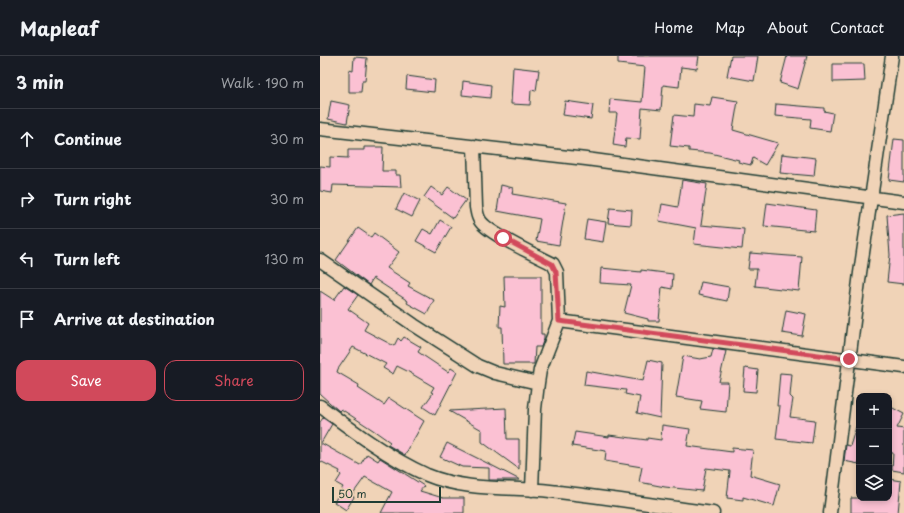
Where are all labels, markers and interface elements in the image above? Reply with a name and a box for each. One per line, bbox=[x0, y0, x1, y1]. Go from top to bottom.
text: Mapleaf bbox=[20, 14, 98, 42]
text: Home bbox=[654, 17, 693, 38]
text: Map bbox=[715, 17, 745, 38]
text: About bbox=[767, 17, 808, 38]
text: Contact bbox=[830, 17, 884, 38]
text: 3 min bbox=[16, 69, 64, 95]
text: Walk · 190 m bbox=[221, 73, 304, 92]
text: Continue bbox=[54, 127, 122, 150]
icon: ahead bbox=[16, 128, 38, 150]
text: 30 m bbox=[270, 129, 304, 148]
text: Turn right bbox=[54, 187, 131, 210]
icon: right bbox=[16, 188, 38, 210]
text: 30 m bbox=[270, 189, 304, 208]
route start bbox=[494, 229, 512, 247]
text: Turn left bbox=[54, 247, 120, 270]
icon: left bbox=[16, 248, 38, 270]
text: 130 m bbox=[265, 249, 304, 268]
text: Arrive at destination bbox=[54, 307, 215, 330]
icon: arrive bbox=[16, 308, 38, 330]
route end bbox=[840, 350, 858, 368]
button: Save bbox=[16, 360, 156, 401]
button: Share bbox=[164, 360, 304, 401]
map controls bbox=[856, 393, 892, 501]
button: + bbox=[856, 393, 892, 429]
button: − bbox=[856, 429, 892, 465]
button: layers bbox=[856, 465, 892, 501]
scale bar bbox=[332, 485, 441, 504]
text: 50 m bbox=[338, 485, 367, 502]

